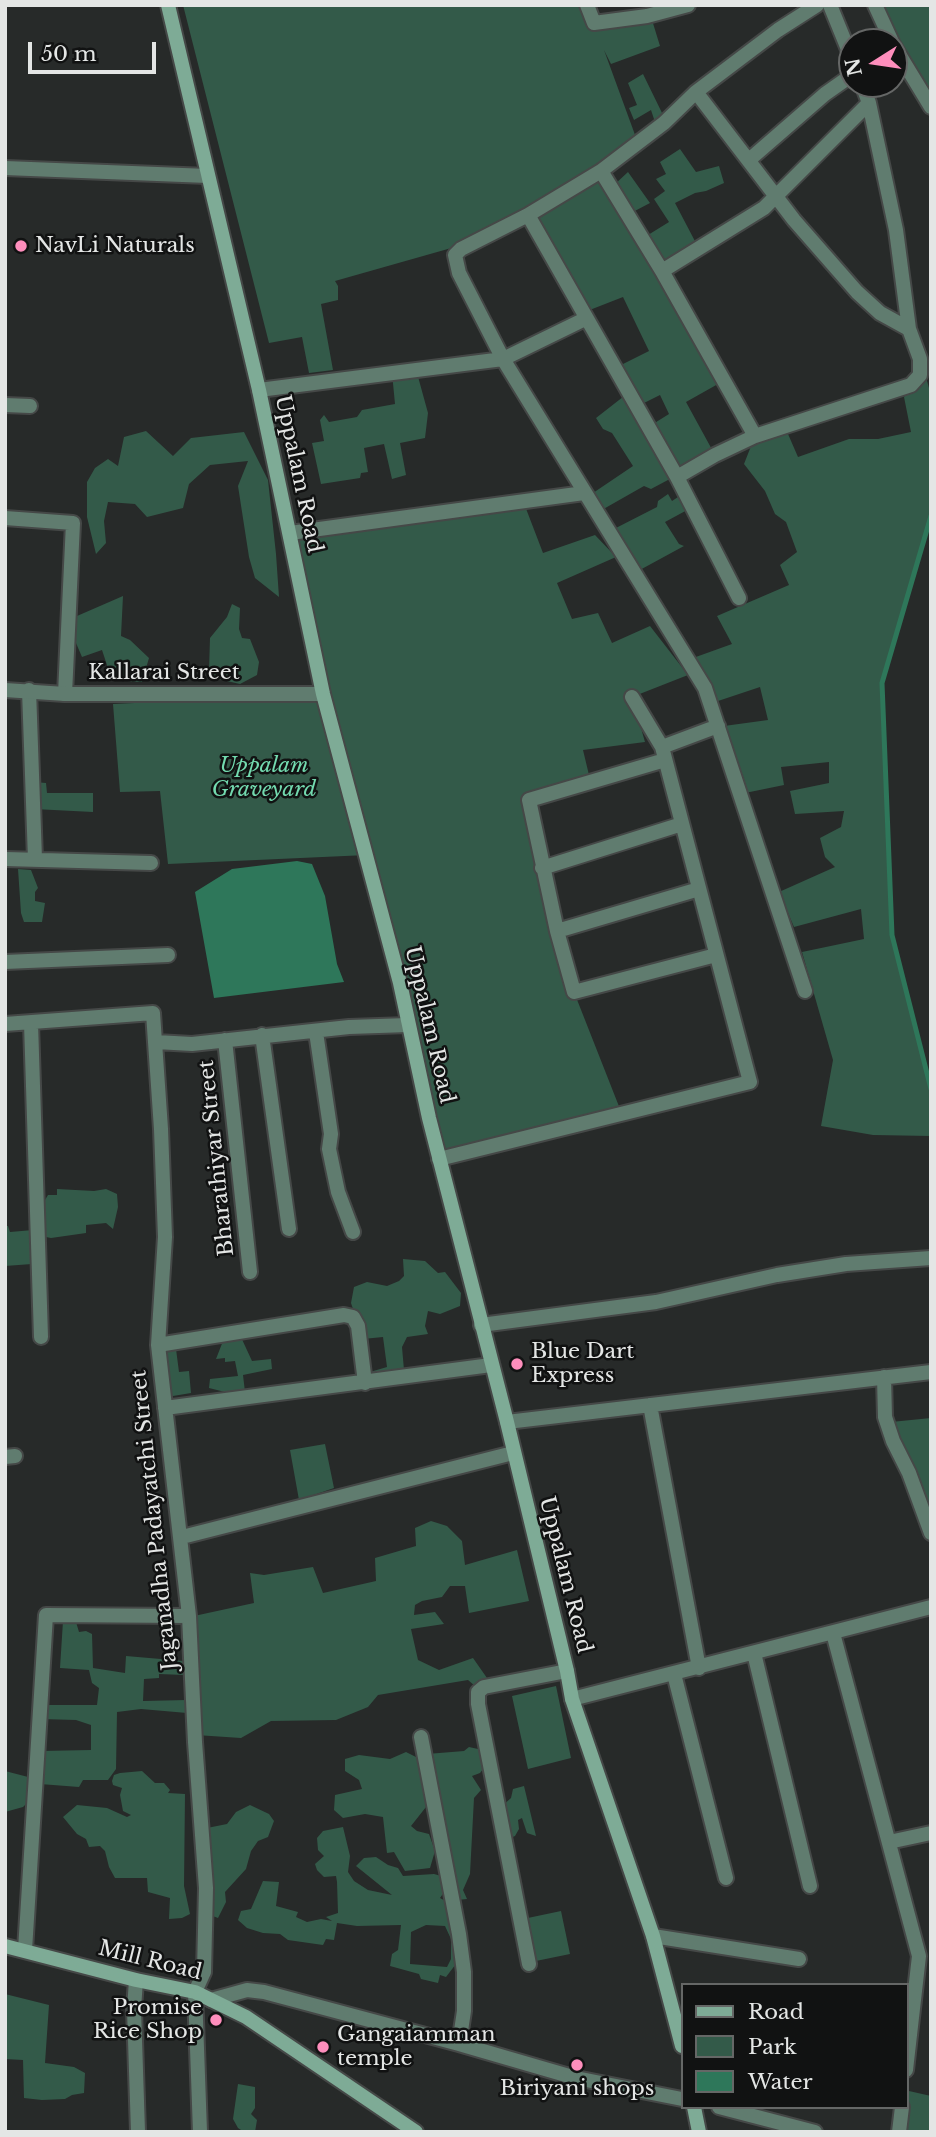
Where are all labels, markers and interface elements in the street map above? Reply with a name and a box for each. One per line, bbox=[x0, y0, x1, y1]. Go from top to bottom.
scale bar bbox=[32, 28, 159, 72]
north arrow bbox=[838, 28, 908, 98]
text: 50 m bbox=[41, 41, 96, 67]
text: N bbox=[841, 56, 867, 78]
place label: NavLi Naturals bbox=[35, 233, 195, 259]
marker: NavLi Naturals bbox=[13, 238, 29, 254]
street label: Uppalam Road bbox=[269, 393, 327, 555]
street label: Kallarai Street bbox=[88, 660, 240, 686]
park label: Uppalam Graveyard bbox=[212, 753, 316, 803]
street label: Uppalam Road bbox=[399, 944, 459, 1106]
street label: Bharathiyar Street bbox=[194, 1059, 240, 1257]
place label: Blue Dart Express bbox=[531, 1339, 634, 1389]
marker: Blue Dart Express bbox=[509, 1356, 525, 1372]
street label: Jaganadha Padayatchi Street bbox=[127, 1369, 183, 1671]
street label: Uppalam Road bbox=[533, 1494, 597, 1656]
street label: Mill Road bbox=[96, 1936, 204, 1986]
legend bbox=[680, 1983, 908, 2109]
place label: Promise Rice Shop bbox=[93, 1995, 202, 2045]
text: Road bbox=[748, 1999, 804, 2025]
marker: Promise Rice Shop bbox=[208, 2012, 224, 2028]
place label: Gangaiamman temple bbox=[337, 2022, 496, 2072]
text: Park bbox=[748, 2034, 797, 2060]
marker: Gangaiamman temple bbox=[315, 2039, 331, 2055]
marker: Biriyani shops bbox=[569, 2057, 585, 2073]
text: Water bbox=[748, 2069, 812, 2095]
place label: Biriyani shops bbox=[500, 2076, 654, 2102]

